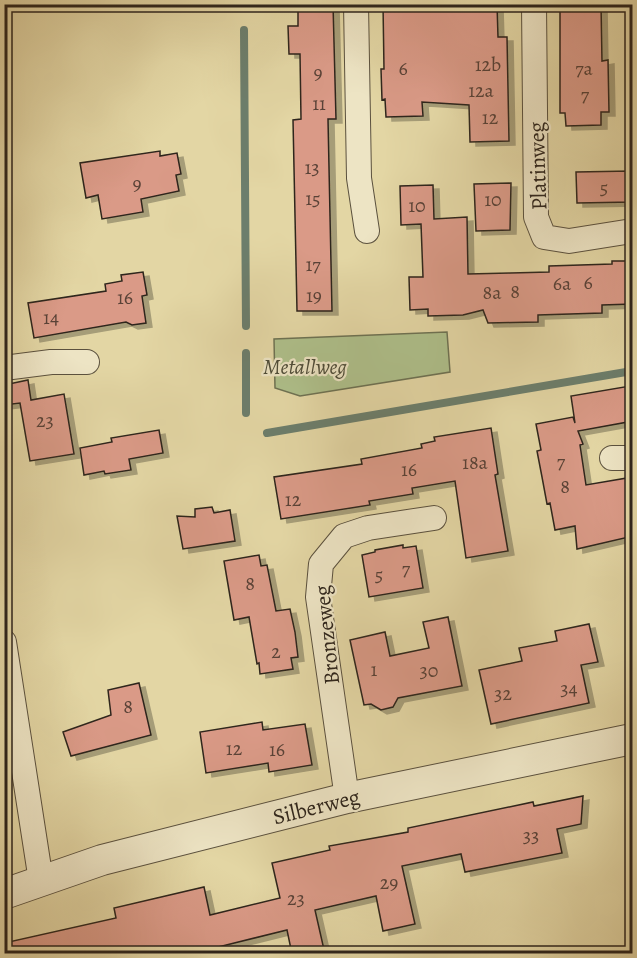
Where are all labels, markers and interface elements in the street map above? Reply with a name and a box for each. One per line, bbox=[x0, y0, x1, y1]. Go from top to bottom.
house number: 12b bbox=[475, 51, 501, 78]
house number: 6 bbox=[398, 55, 408, 82]
house number: 7a bbox=[575, 55, 594, 82]
house number: 9 bbox=[313, 59, 323, 86]
house number: 12a bbox=[468, 77, 495, 104]
house number: 7 bbox=[581, 81, 590, 108]
house number: 11 bbox=[312, 90, 326, 117]
house number: 12 bbox=[482, 104, 499, 131]
street label: Platinweg bbox=[521, 121, 555, 211]
house number: 13 bbox=[304, 154, 320, 181]
house number: 9 bbox=[132, 170, 142, 197]
house number: 5 bbox=[600, 174, 608, 201]
house number: 15 bbox=[305, 185, 321, 212]
house number: 10 bbox=[484, 186, 502, 213]
house number: 10 bbox=[408, 192, 426, 219]
house number: 17 bbox=[305, 251, 321, 278]
house number: 6 bbox=[583, 269, 593, 296]
house number: 6a bbox=[553, 270, 572, 297]
house number: 8 bbox=[510, 278, 520, 305]
house number: 8a bbox=[482, 279, 502, 306]
house number: 19 bbox=[306, 282, 322, 309]
house number: 16 bbox=[117, 284, 133, 311]
house number: 14 bbox=[43, 304, 59, 331]
park label: Metallweg bbox=[263, 352, 347, 382]
house number: 23 bbox=[36, 407, 54, 434]
house number: 7 bbox=[557, 448, 566, 475]
house number: 18a bbox=[462, 449, 489, 476]
house number: 16 bbox=[401, 456, 417, 483]
house number: 8 bbox=[560, 473, 570, 500]
house number: 12 bbox=[285, 486, 302, 513]
house number: 7 bbox=[402, 555, 411, 582]
house number: 5 bbox=[375, 561, 383, 588]
house number: 8 bbox=[245, 570, 255, 597]
street label: Bronzeweg bbox=[307, 584, 347, 686]
house number: 2 bbox=[271, 638, 281, 665]
house number: 1 bbox=[371, 656, 378, 683]
house number: 30 bbox=[420, 657, 438, 684]
house number: 34 bbox=[560, 675, 578, 702]
house number: 32 bbox=[494, 680, 512, 707]
house number: 8 bbox=[123, 693, 133, 720]
house number: 12 bbox=[226, 735, 243, 762]
house number: 16 bbox=[269, 736, 285, 763]
street label: Silberweg bbox=[270, 782, 363, 832]
house number: 33 bbox=[523, 822, 539, 849]
house number: 29 bbox=[380, 869, 398, 896]
house number: 23 bbox=[287, 885, 305, 912]

